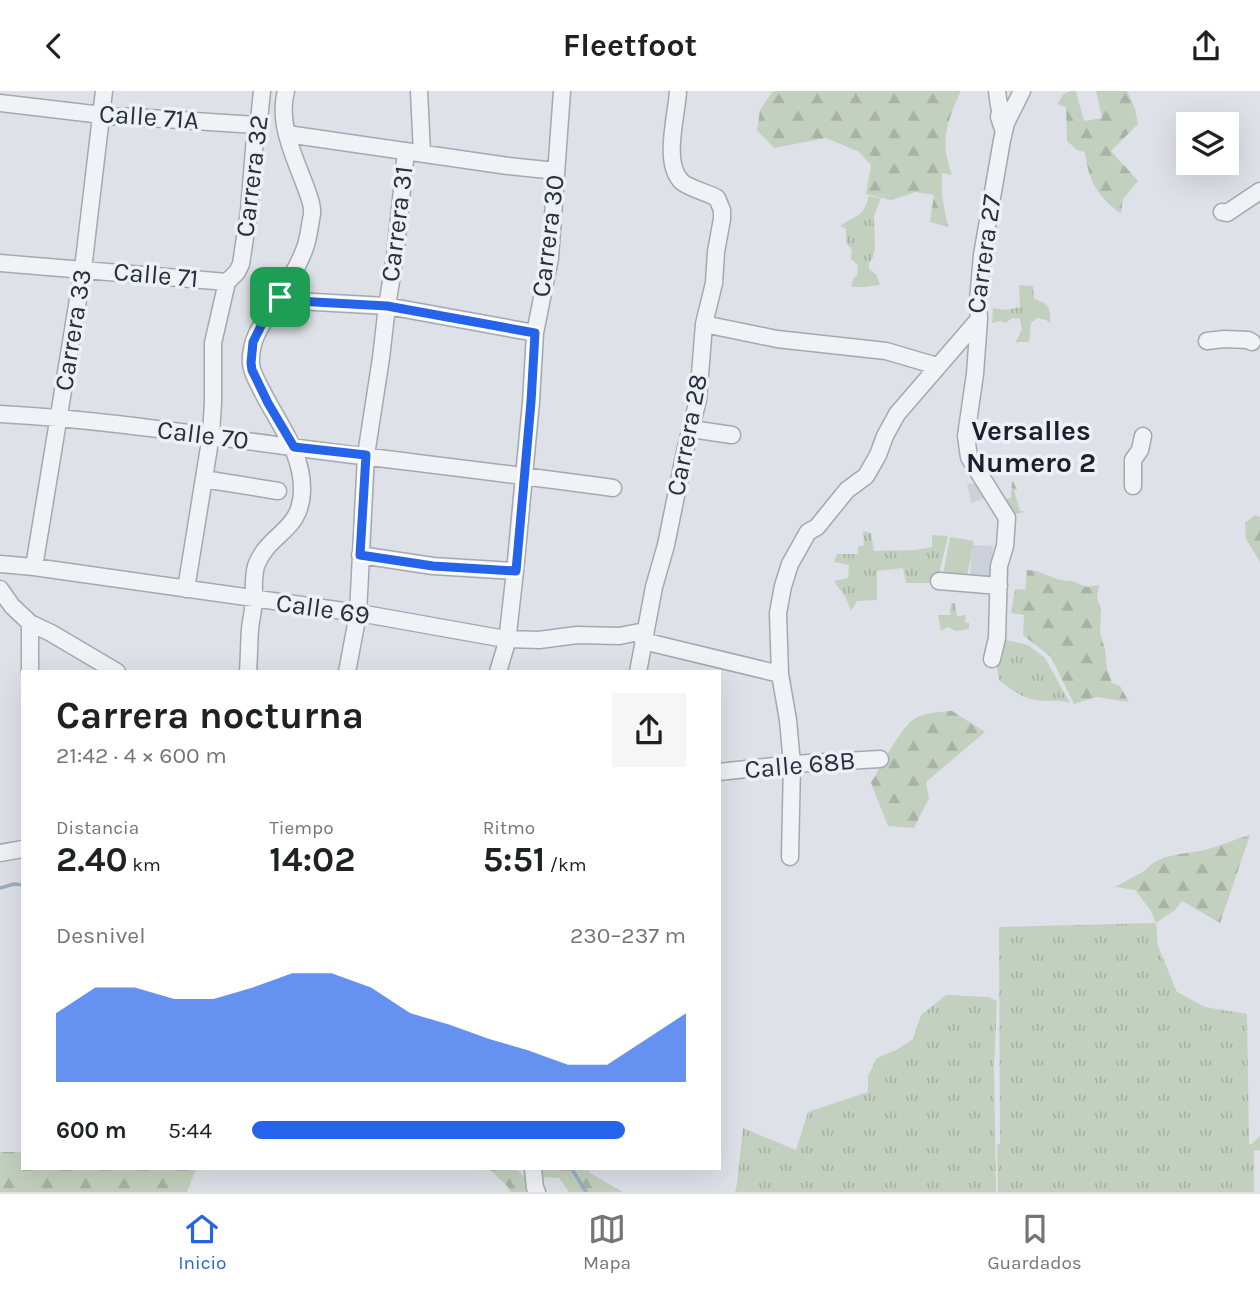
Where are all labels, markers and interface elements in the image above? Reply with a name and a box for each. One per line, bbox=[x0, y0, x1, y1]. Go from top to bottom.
icon: back bbox=[35, 27, 73, 65]
text: Fleetfoot bbox=[563, 27, 697, 64]
icon: share bbox=[1187, 27, 1225, 65]
street label: Calle 71A bbox=[98, 98, 200, 136]
map controls bbox=[1176, 112, 1239, 175]
button: layers bbox=[1176, 112, 1239, 175]
street label: Carrera 32 bbox=[229, 113, 275, 239]
street label: Carrera 31 bbox=[375, 164, 419, 284]
street label: Carrera 30 bbox=[525, 173, 571, 299]
street label: Carrera 27 bbox=[960, 193, 1008, 315]
street label: Calle 71 bbox=[112, 256, 200, 294]
street label: Carrera 33 bbox=[48, 267, 98, 393]
pin bbox=[250, 267, 310, 327]
icon: arrive bbox=[261, 278, 299, 316]
street label: Carrera 28 bbox=[660, 372, 714, 498]
street label: Calle 70 bbox=[155, 414, 251, 456]
district label: Versalles Numero 2 bbox=[966, 414, 1096, 479]
street label: Calle 69 bbox=[274, 587, 372, 631]
text: Carrera nocturna bbox=[56, 693, 364, 738]
button: share bbox=[612, 693, 686, 767]
text: 21:42 · 4 × 600 m bbox=[56, 742, 227, 769]
street label: Calle 68B bbox=[743, 745, 857, 785]
text: Distancia bbox=[56, 817, 139, 839]
text: Tiempo bbox=[269, 817, 334, 839]
text: Ritmo bbox=[483, 817, 535, 839]
text: 2.40 bbox=[56, 839, 128, 880]
text: 14:02 bbox=[269, 839, 355, 880]
text: 5:51 bbox=[483, 839, 545, 880]
text: km bbox=[128, 854, 161, 876]
text: /km bbox=[545, 854, 587, 876]
text: Desnivel bbox=[56, 922, 146, 949]
text: 230–237 m bbox=[570, 922, 686, 949]
text: 600 m bbox=[56, 1117, 127, 1144]
text: 5:44 bbox=[168, 1117, 212, 1144]
tab: Inicio bbox=[178, 1210, 227, 1274]
tab: Mapa bbox=[583, 1210, 631, 1274]
tab: Guardados bbox=[987, 1210, 1082, 1274]

